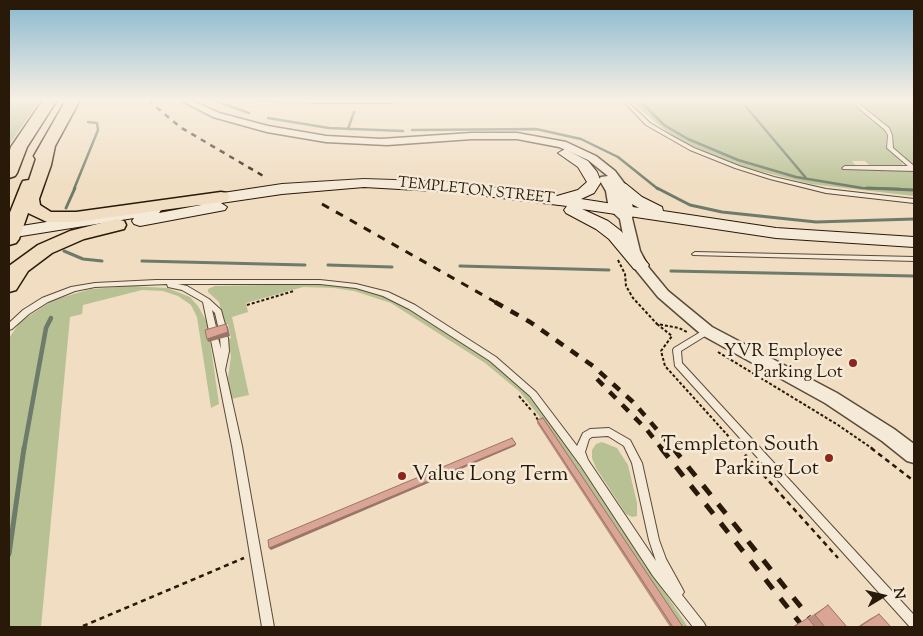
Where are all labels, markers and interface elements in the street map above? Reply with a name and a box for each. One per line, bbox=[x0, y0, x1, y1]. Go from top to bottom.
street label: TEMPLETON STREET bbox=[397, 175, 555, 209]
place label: YVR Employee Parking Lot bbox=[724, 342, 843, 384]
marker: YVR Employee Parking Lot bbox=[847, 357, 859, 369]
place label: Templeton South Parking Lot bbox=[661, 433, 819, 483]
marker: Templeton South Parking Lot bbox=[823, 452, 835, 464]
place label: Value Long Term bbox=[412, 463, 568, 489]
marker: Value Long Term bbox=[396, 470, 408, 482]
north arrow bbox=[858, 571, 908, 621]
text: N bbox=[887, 587, 909, 601]

